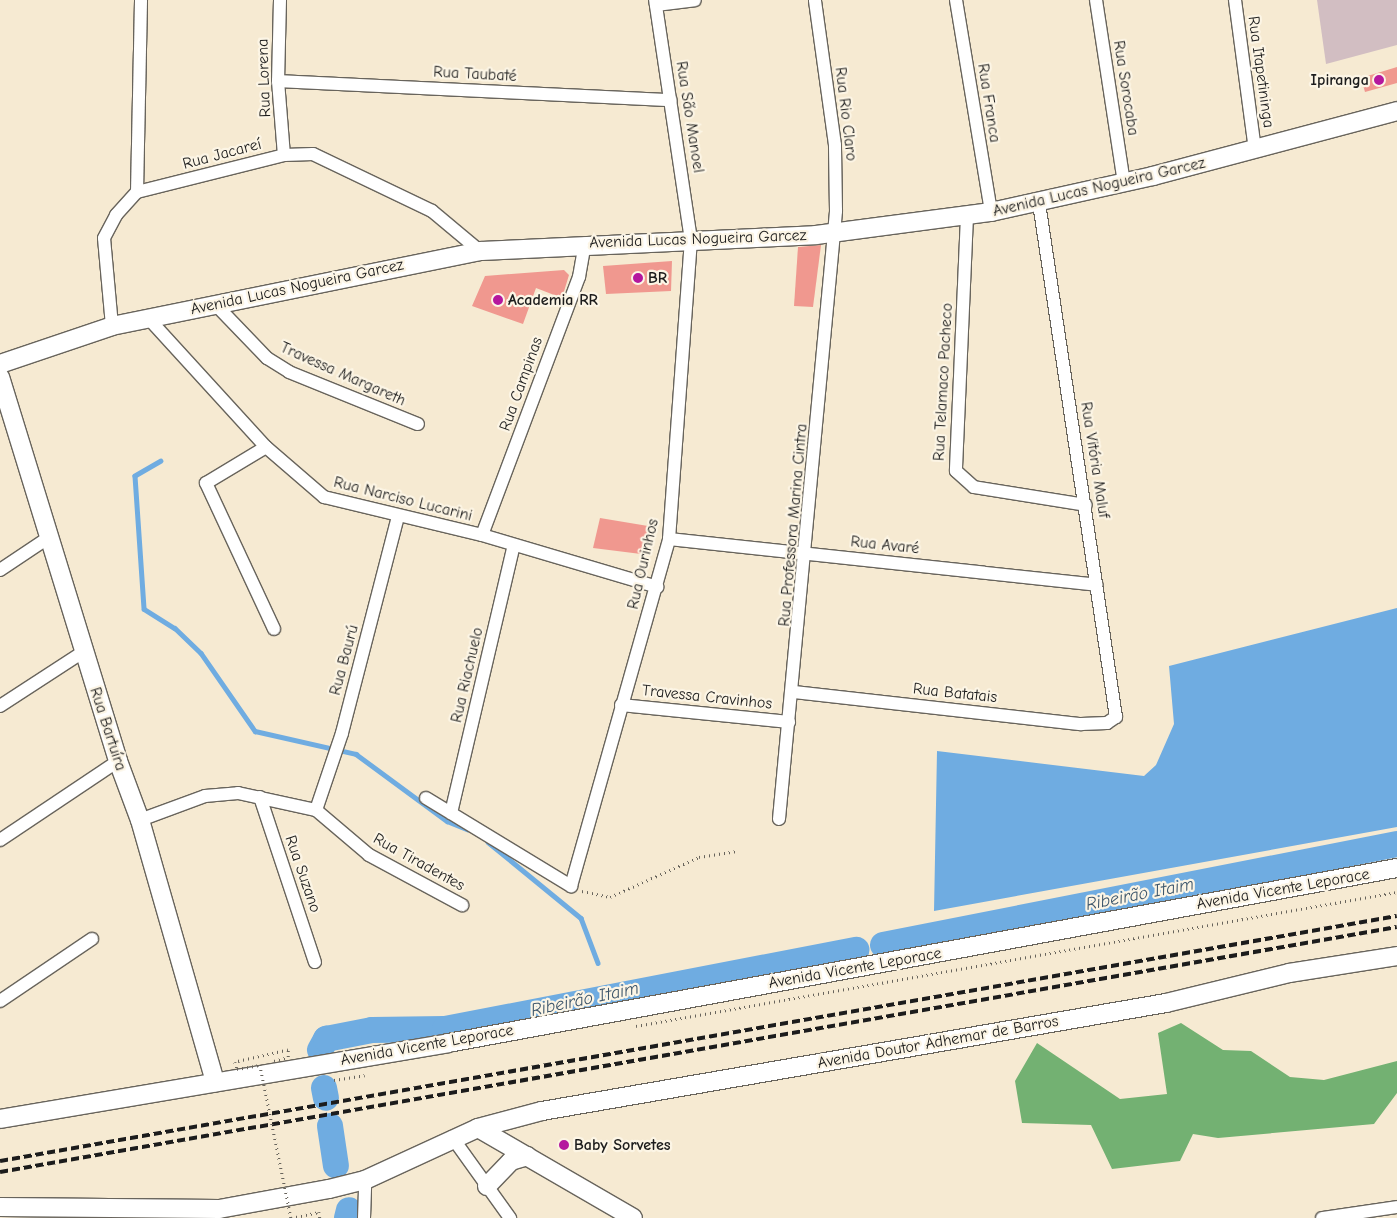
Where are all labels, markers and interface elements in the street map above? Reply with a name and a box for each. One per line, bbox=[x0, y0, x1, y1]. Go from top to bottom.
street label: Rua Itapetininga bbox=[1244, 15, 1278, 129]
street label: Rua Lorena bbox=[253, 38, 275, 118]
street label: Rua Sorocaba bbox=[1109, 39, 1143, 137]
street label: Rua São Manoel bbox=[672, 60, 708, 174]
street label: Rua Taubaté bbox=[433, 62, 517, 86]
street label: Rua Franca bbox=[973, 62, 1005, 144]
street label: Rua Rio Claro bbox=[831, 66, 861, 162]
place label: Ipiranga bbox=[1311, 70, 1369, 90]
marker: Ipiranga bbox=[1373, 74, 1385, 86]
street label: Rua Jacareí bbox=[181, 134, 263, 174]
street label: Avenida Lucas Nogueira Garcez bbox=[991, 153, 1207, 221]
street label: Avenida Lucas Nogueira Garcez bbox=[589, 226, 807, 252]
street label: Avenida Lucas Nogueira Garcez bbox=[189, 255, 405, 319]
place label: BR bbox=[648, 268, 667, 288]
marker: BR bbox=[632, 272, 644, 284]
place label: Academia RR bbox=[508, 290, 598, 310]
marker: Academia RR bbox=[492, 294, 504, 306]
street label: Rua Telamaco Pacheco bbox=[929, 303, 957, 461]
street label: Rua Campinas bbox=[495, 334, 547, 434]
street label: Travessa Margareth bbox=[277, 338, 409, 410]
street label: Rua Vitória Maluf bbox=[1076, 400, 1114, 520]
street label: Rua Professora Marina Cintra bbox=[775, 423, 811, 627]
street label: Rua Narciso Lucarini bbox=[332, 472, 474, 526]
street label: Rua Ourinhos bbox=[623, 517, 663, 611]
street label: Rua Avaré bbox=[850, 532, 920, 558]
street label: Rua Baurú bbox=[325, 623, 363, 697]
street label: Rua Riachuelo bbox=[447, 625, 487, 725]
street label: Rua Batatais bbox=[912, 679, 998, 707]
street label: Travessa Cravinhos bbox=[641, 681, 773, 713]
street label: Rua Bartuíra bbox=[85, 685, 131, 773]
street label: Rua Tiradentes bbox=[370, 829, 468, 895]
street label: Rua Suzano bbox=[281, 833, 325, 915]
street label: Avenida Vicente Leporace bbox=[1195, 864, 1371, 914]
water label: Ribeirão Itaim bbox=[1084, 874, 1196, 916]
street label: Avenida Vicente Leporace bbox=[767, 943, 943, 993]
water label: Ribeirão Itaim bbox=[529, 978, 641, 1022]
street label: Avenida Doutor Adhemar de Barros bbox=[816, 1011, 1060, 1073]
street label: Avenida Vicente Leporace bbox=[339, 1020, 515, 1070]
place label: Baby Sorvetes bbox=[574, 1135, 671, 1155]
marker: Baby Sorvetes bbox=[558, 1139, 570, 1151]

